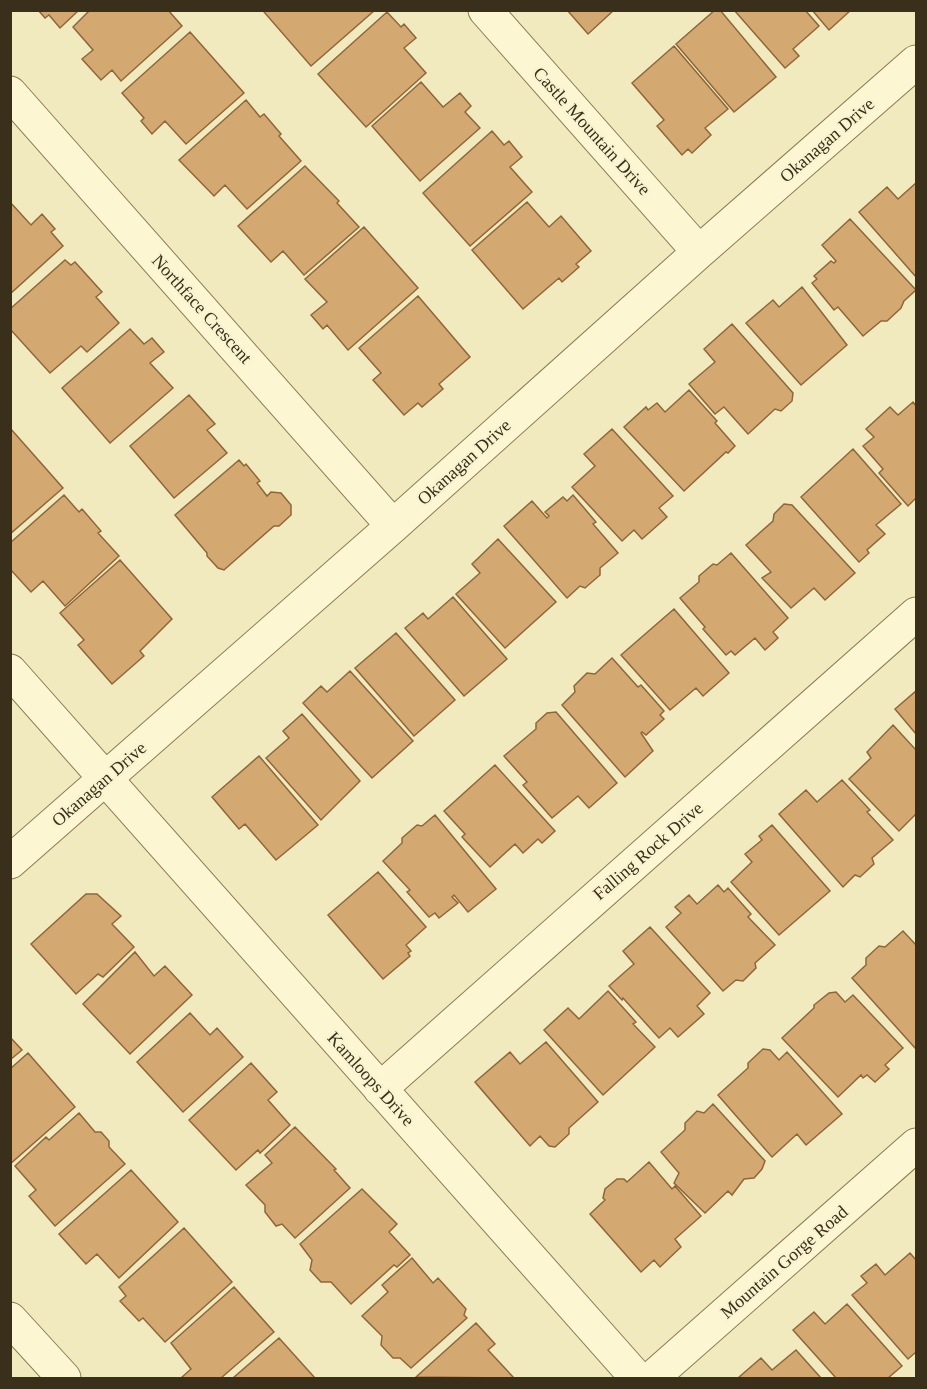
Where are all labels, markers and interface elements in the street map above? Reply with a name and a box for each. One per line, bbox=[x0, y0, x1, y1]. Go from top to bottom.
street label: Castle Mountain Drive bbox=[529, 63, 655, 199]
street label: Okanagan Drive bbox=[776, 94, 878, 186]
street label: Northface Crescent bbox=[148, 250, 256, 368]
street label: Okanagan Drive bbox=[413, 415, 515, 509]
street label: Okanagan Drive bbox=[48, 738, 150, 830]
street label: Falling Rock Drive bbox=[589, 798, 707, 904]
street label: Kamloops Drive bbox=[324, 1028, 418, 1130]
street label: Mountain Gorge Road bbox=[716, 1201, 852, 1323]

